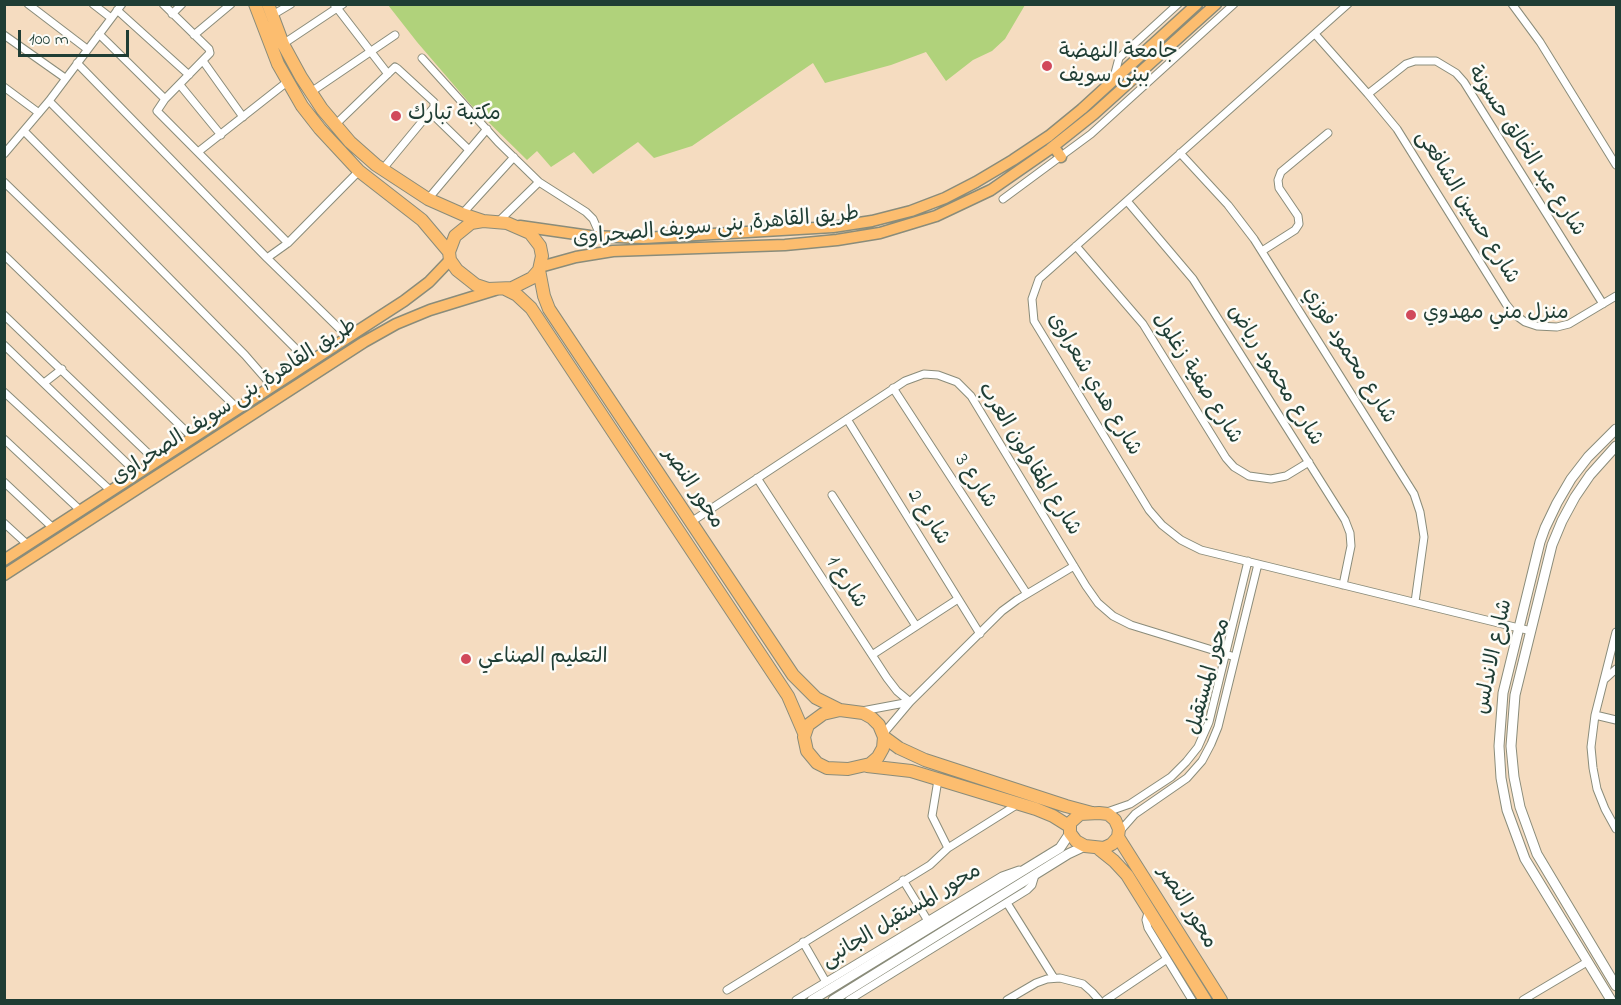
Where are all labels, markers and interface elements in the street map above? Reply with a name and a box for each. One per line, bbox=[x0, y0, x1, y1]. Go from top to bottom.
scale bar bbox=[21, 18, 132, 56]
text: 100 m bbox=[29, 27, 69, 53]
place label: جامعة النهضة ببنى سويف bbox=[1059, 41, 1178, 91]
marker: جامعة النهضة ببنى سويف bbox=[1040, 59, 1054, 73]
street label: شارع عبد الخالق حسونة bbox=[1460, 62, 1590, 242]
place label: مكتبة تبارك bbox=[408, 103, 501, 129]
marker: مكتبة تبارك bbox=[389, 109, 403, 123]
street label: شارع حسين الشافعى bbox=[1409, 127, 1523, 289]
street label: طريق القاهرة, بنى سويف الصحراوى bbox=[572, 203, 860, 253]
street label: شارع محمود فوزي bbox=[1296, 283, 1400, 429]
street label: شارع محمود رياض bbox=[1220, 301, 1328, 451]
place label: منزل مني مهدوي bbox=[1423, 302, 1569, 328]
marker: منزل مني مهدوي bbox=[1404, 308, 1418, 322]
street label: شارع هدي شعراوى bbox=[1040, 309, 1146, 461]
street label: شارع صفية زغلول bbox=[1146, 309, 1246, 449]
street label: طريق القاهرة, بنى سويف الصحراوى bbox=[108, 314, 362, 492]
street label: شارع المقاولون العرب bbox=[971, 379, 1085, 541]
street label: محور النصر bbox=[656, 444, 728, 534]
street label: شارع 3 bbox=[947, 450, 1001, 514]
street label: شارع 2 bbox=[900, 485, 954, 551]
street label: شارع 1 bbox=[819, 552, 871, 614]
street label: شارع الاندلس bbox=[1471, 597, 1519, 717]
street label: محور المستقبل bbox=[1182, 616, 1238, 738]
place label: التعليم الصناعي bbox=[478, 646, 608, 672]
marker: التعليم الصناعي bbox=[459, 652, 473, 666]
street label: محور المستقبل الجانبى bbox=[817, 859, 987, 975]
street label: محور النصر bbox=[1151, 862, 1221, 954]

